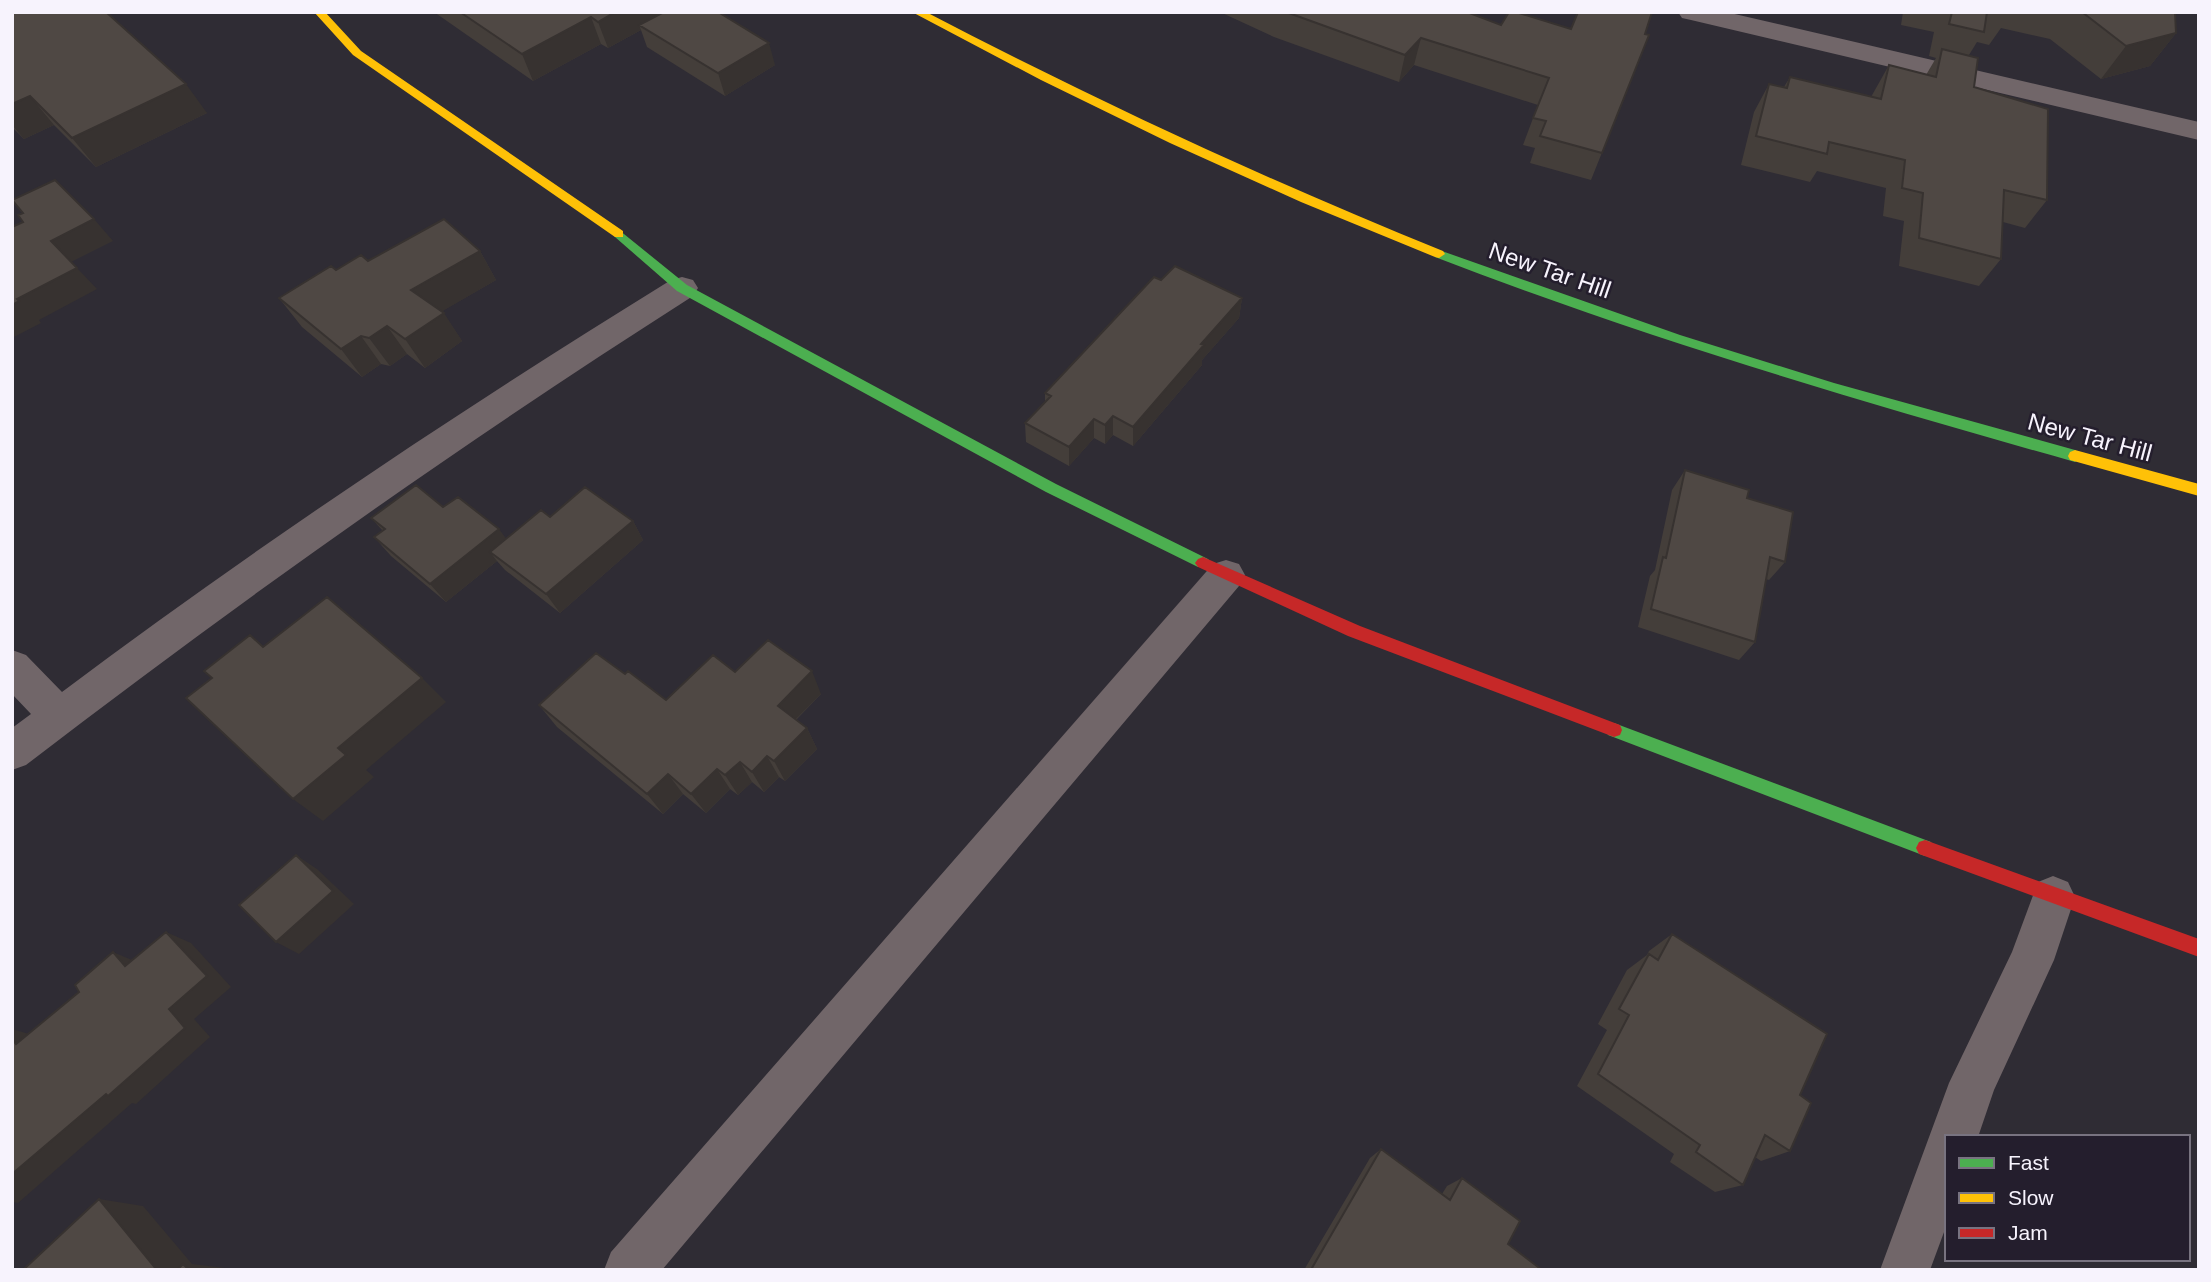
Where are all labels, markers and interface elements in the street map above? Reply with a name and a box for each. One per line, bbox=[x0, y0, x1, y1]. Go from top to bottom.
street label: New Tar Hill bbox=[1485, 236, 1615, 304]
street label: New Tar Hill bbox=[2025, 407, 2155, 467]
legend bbox=[1945, 1135, 2190, 1261]
text: Fast bbox=[2008, 1151, 2049, 1174]
text: Slow bbox=[2008, 1186, 2054, 1209]
text: Jam bbox=[2008, 1221, 2048, 1244]

